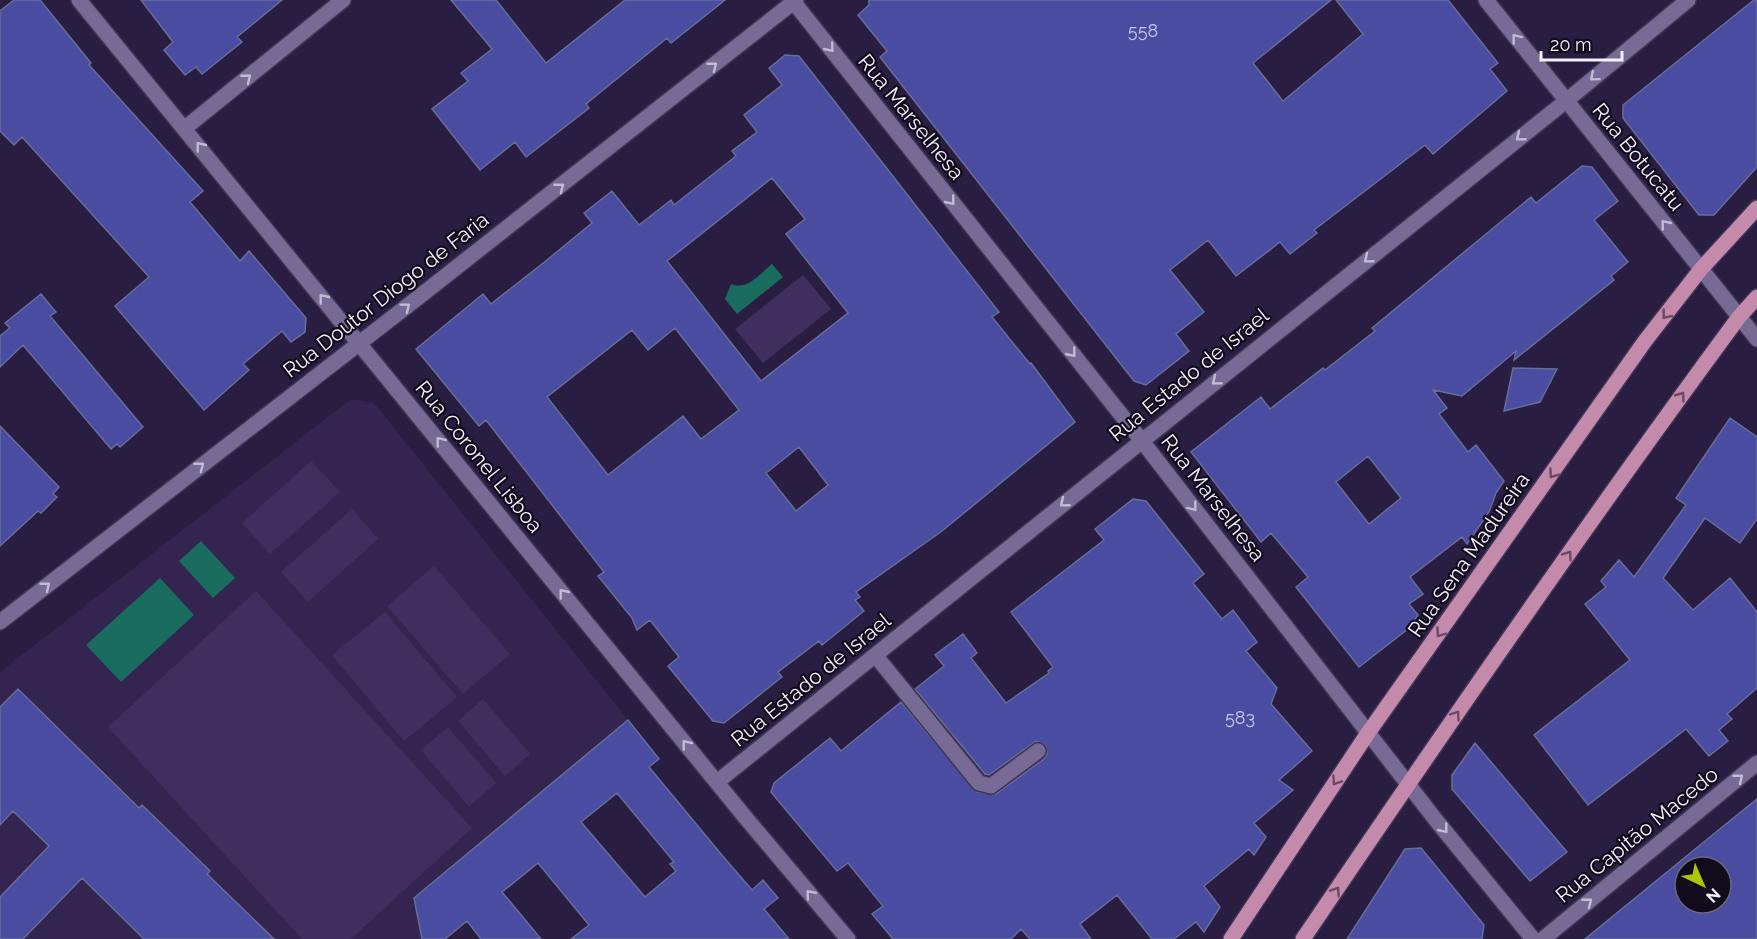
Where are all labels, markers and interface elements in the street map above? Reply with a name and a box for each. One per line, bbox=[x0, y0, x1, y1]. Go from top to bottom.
house number: 558 bbox=[1128, 20, 1158, 41]
scale bar bbox=[1541, 24, 1622, 62]
one-way arrow bbox=[1513, 34, 1524, 45]
text: 20 m bbox=[1550, 34, 1592, 55]
one-way arrow bbox=[822, 41, 833, 52]
street label: Rua Marselhesa bbox=[853, 49, 970, 185]
one-way arrow bbox=[706, 63, 717, 74]
one-way arrow bbox=[1590, 70, 1601, 81]
one-way arrow bbox=[240, 74, 251, 85]
street label: Rua Botucatu bbox=[1587, 98, 1689, 215]
one-way arrow bbox=[1516, 130, 1527, 141]
one-way arrow bbox=[196, 142, 207, 153]
one-way arrow bbox=[553, 183, 564, 194]
one-way arrow bbox=[944, 194, 955, 205]
street label: Rua Doutor Diogo de Faria bbox=[278, 207, 493, 383]
one-way arrow bbox=[1661, 219, 1672, 230]
one-way arrow bbox=[1364, 252, 1375, 263]
one-way arrow bbox=[319, 293, 330, 304]
street label: Rua Estado de Israel bbox=[1104, 302, 1274, 447]
one-way arrow bbox=[400, 304, 411, 315]
one-way arrow bbox=[1662, 309, 1673, 320]
one-way arrow bbox=[1065, 347, 1076, 358]
one-way arrow bbox=[1211, 373, 1222, 384]
street label: Rua Coronel Lisboa bbox=[410, 376, 548, 538]
one-way arrow bbox=[1673, 392, 1684, 403]
street label: Rua Marselhesa bbox=[1156, 429, 1271, 566]
one-way arrow bbox=[436, 437, 447, 448]
one-way arrow bbox=[193, 463, 204, 474]
one-way arrow bbox=[1549, 467, 1560, 478]
street label: Rua Sena Madureira bbox=[1402, 468, 1535, 642]
one-way arrow bbox=[1060, 496, 1071, 507]
one-way arrow bbox=[1185, 500, 1196, 511]
one-way arrow bbox=[1561, 551, 1572, 562]
one-way arrow bbox=[39, 582, 50, 593]
one-way arrow bbox=[559, 589, 570, 600]
street label: Rua Estado de Israel bbox=[726, 607, 896, 752]
one-way arrow bbox=[1436, 626, 1447, 637]
house number: 583 bbox=[1225, 707, 1255, 728]
one-way arrow bbox=[1449, 711, 1460, 722]
one-way arrow bbox=[682, 740, 693, 751]
street label: Rua Capitão Macedo bbox=[1550, 761, 1723, 908]
one-way arrow bbox=[1732, 774, 1743, 785]
one-way arrow bbox=[1332, 775, 1343, 786]
one-way arrow bbox=[1436, 822, 1447, 833]
north arrow bbox=[1673, 855, 1733, 915]
text: N bbox=[1702, 884, 1724, 907]
one-way arrow bbox=[1328, 886, 1339, 897]
one-way arrow bbox=[806, 890, 817, 901]
one-way arrow bbox=[1581, 898, 1592, 909]

